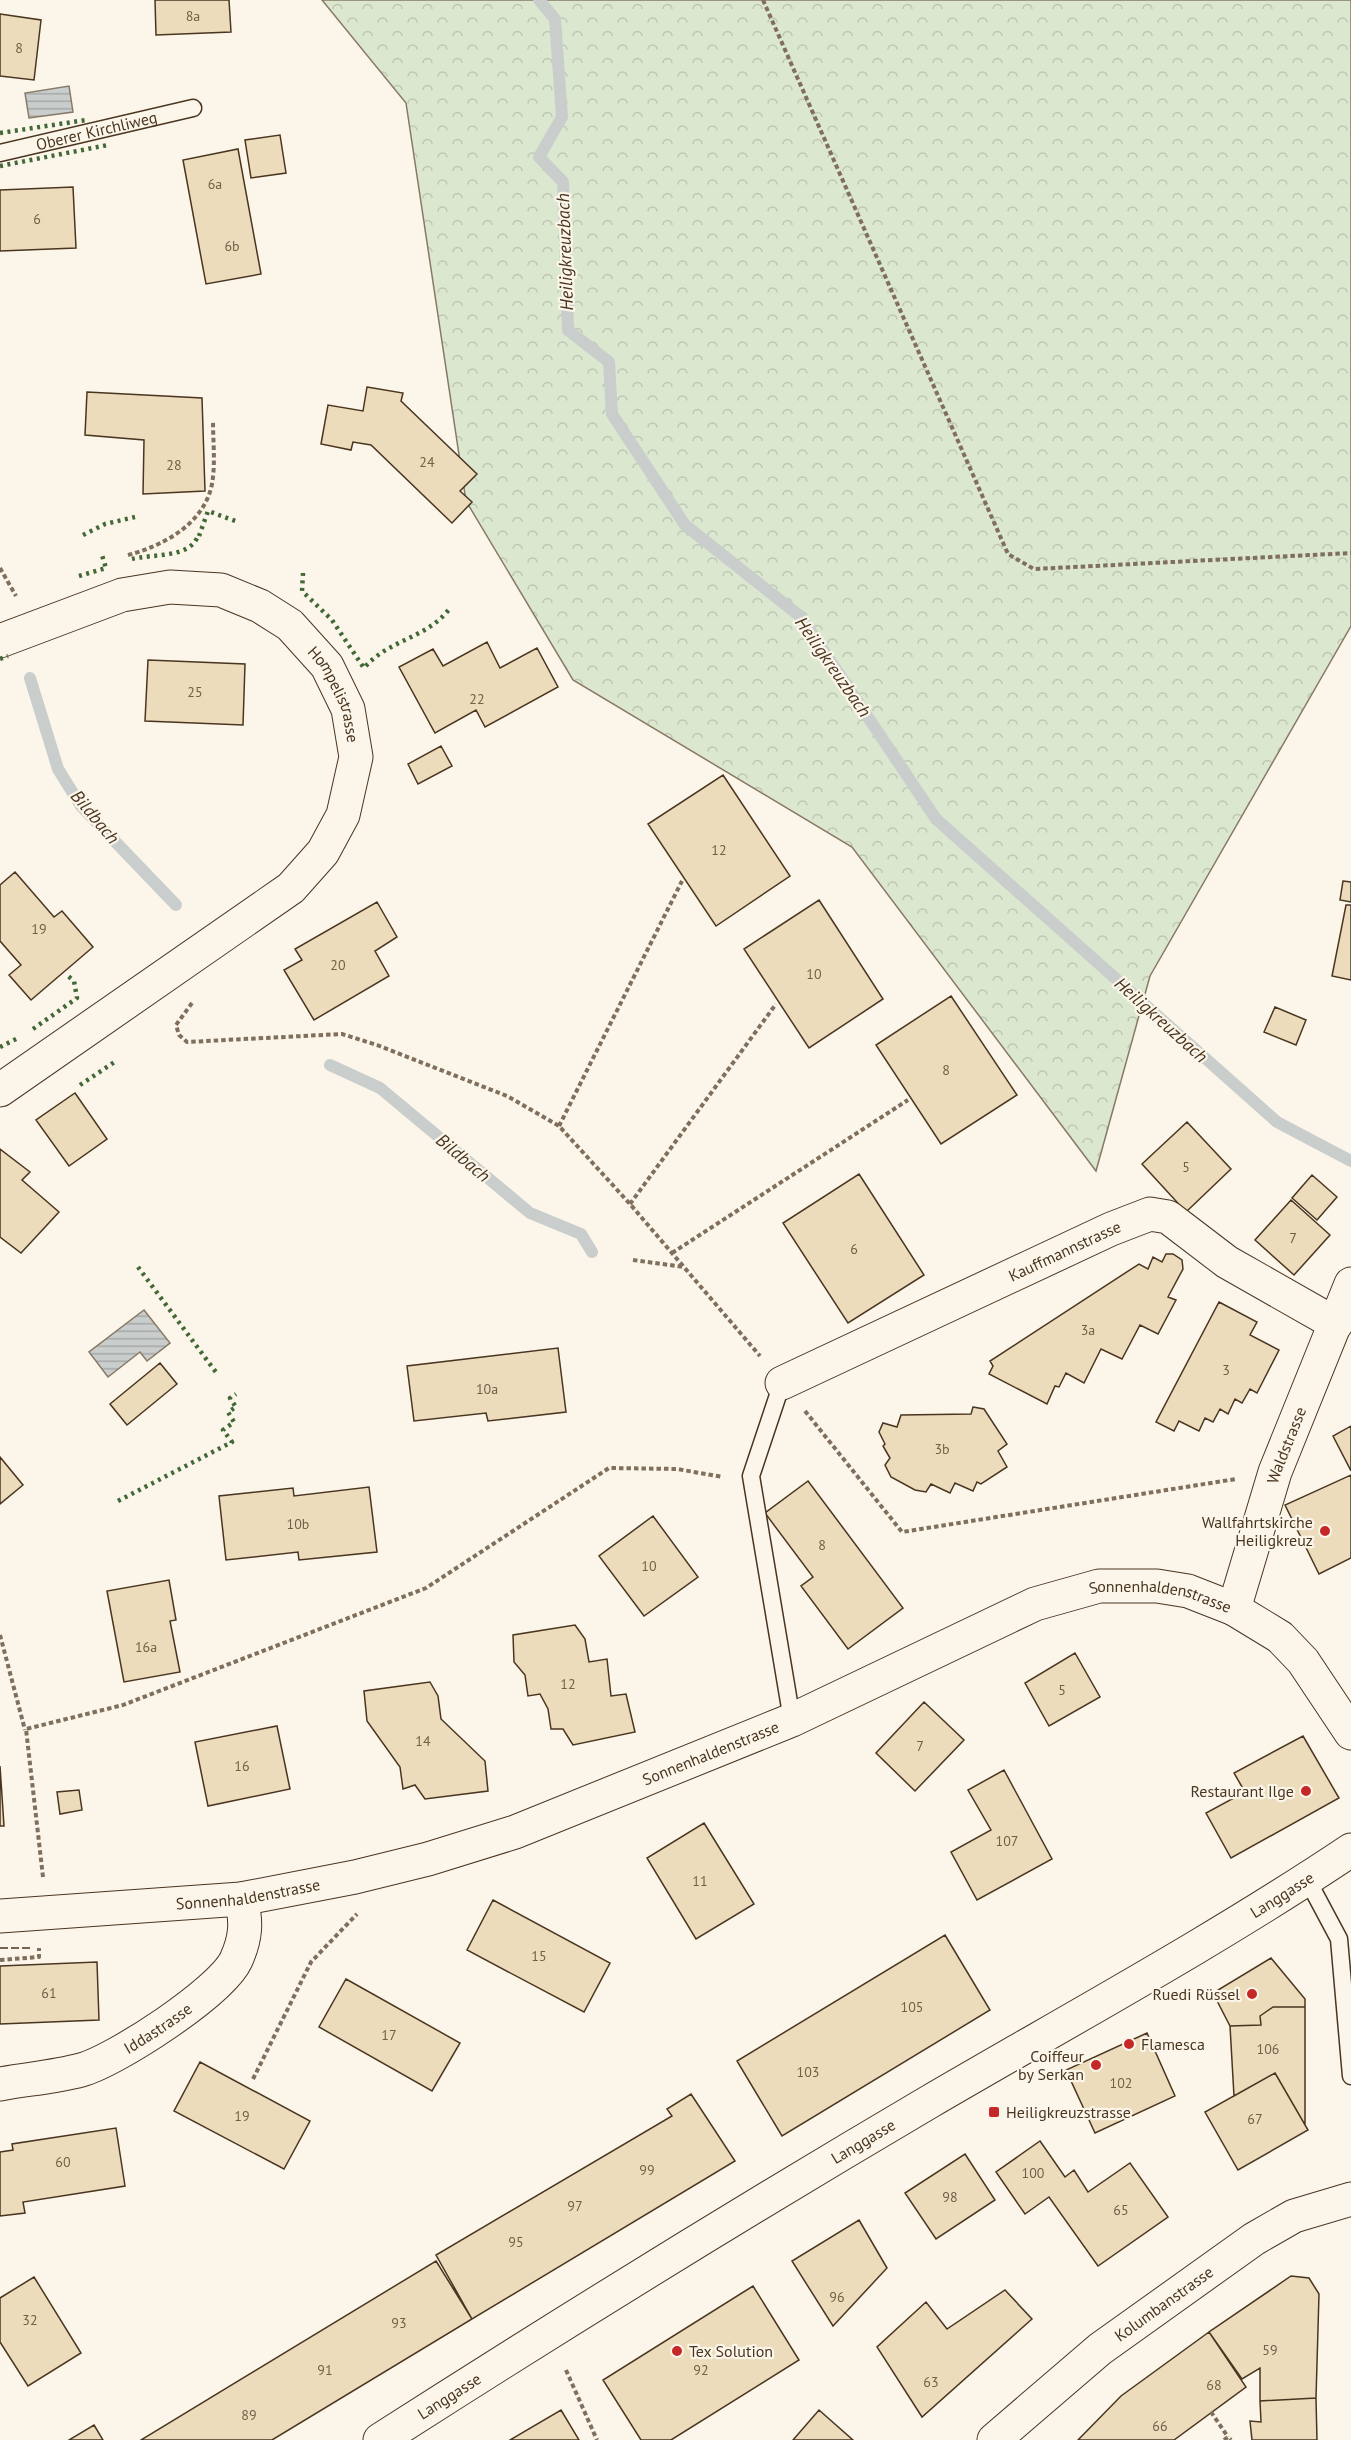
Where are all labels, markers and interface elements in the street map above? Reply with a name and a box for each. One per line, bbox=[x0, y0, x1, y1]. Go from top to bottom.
house number: 8a bbox=[186, 7, 200, 25]
house number: 8 bbox=[15, 39, 23, 57]
street label: Oberer Kirchliweg bbox=[34, 107, 159, 154]
house number: 6a bbox=[208, 175, 222, 193]
water label: Heiligkreuzbach bbox=[551, 193, 578, 311]
house number: 6 bbox=[33, 210, 41, 228]
house number: 6b bbox=[224, 237, 240, 255]
house number: 24 bbox=[419, 453, 435, 471]
house number: 28 bbox=[166, 456, 182, 474]
water label: Heiligkreuzbach bbox=[790, 612, 877, 721]
street label: Hompelistrasse bbox=[304, 642, 363, 744]
house number: 25 bbox=[187, 683, 203, 701]
house number: 22 bbox=[469, 690, 485, 708]
water label: Bildbach bbox=[66, 785, 125, 849]
house number: 12 bbox=[711, 841, 727, 859]
house number: 19 bbox=[31, 920, 47, 938]
house number: 20 bbox=[330, 956, 346, 974]
house number: 10 bbox=[806, 965, 822, 983]
water label: Heiligkreuzbach bbox=[1110, 972, 1213, 1068]
house number: 8 bbox=[942, 1061, 950, 1079]
water label: Bildbach bbox=[431, 1128, 495, 1187]
house number: 5 bbox=[1182, 1158, 1190, 1176]
street label: Kauffmannstrasse bbox=[1005, 1216, 1124, 1286]
house number: 7 bbox=[1289, 1229, 1297, 1247]
house number: 6 bbox=[850, 1240, 858, 1258]
house number: 3a bbox=[1081, 1321, 1095, 1339]
house number: 3 bbox=[1222, 1361, 1230, 1379]
house number: 10a bbox=[476, 1380, 498, 1398]
street label: Waldstrasse bbox=[1262, 1404, 1310, 1486]
house number: 3b bbox=[934, 1440, 950, 1458]
place label: Wallfahrtskirche Heiligkreuz bbox=[1202, 1512, 1313, 1550]
house number: 10b bbox=[287, 1515, 309, 1533]
marker: Wallfahrtskirche Heiligkreuz bbox=[1318, 1524, 1332, 1538]
house number: 8 bbox=[818, 1536, 826, 1554]
house number: 10 bbox=[641, 1557, 657, 1575]
street label: Sonnenhaldenstrasse bbox=[1086, 1576, 1234, 1617]
house number: 16a bbox=[135, 1638, 157, 1656]
house number: 12 bbox=[560, 1675, 576, 1693]
house number: 5 bbox=[1058, 1681, 1066, 1699]
street label: Sonnenhaldenstrasse bbox=[639, 1716, 782, 1789]
house number: 14 bbox=[415, 1732, 431, 1750]
house number: 7 bbox=[916, 1737, 924, 1755]
house number: 16 bbox=[234, 1757, 250, 1775]
place label: Restaurant Ilge bbox=[1191, 1781, 1294, 1801]
marker: Restaurant Ilge bbox=[1299, 1784, 1313, 1798]
house number: 107 bbox=[996, 1832, 1018, 1850]
street label: Langgasse bbox=[1246, 1867, 1317, 1922]
house number: 11 bbox=[692, 1872, 708, 1890]
street label: Sonnenhaldenstrasse bbox=[175, 1874, 322, 1914]
house number: 15 bbox=[531, 1947, 547, 1965]
house number: 61 bbox=[41, 1984, 57, 2002]
place label: Ruedi Rüssel bbox=[1152, 1984, 1240, 2004]
marker: Ruedi Rüssel bbox=[1245, 1987, 1259, 2001]
street label: Iddastrasse bbox=[120, 1998, 196, 2058]
house number: 105 bbox=[901, 1998, 923, 2016]
house number: 17 bbox=[381, 2026, 397, 2044]
place label: Flamesca bbox=[1141, 2034, 1205, 2054]
marker: Flamesca bbox=[1122, 2037, 1136, 2051]
house number: 106 bbox=[1257, 2040, 1279, 2058]
place label: Coiffeur by Serkan bbox=[1018, 2046, 1085, 2084]
marker: Coiffeur by Serkan bbox=[1089, 2058, 1103, 2072]
house number: 103 bbox=[797, 2063, 819, 2081]
house number: 102 bbox=[1110, 2074, 1132, 2092]
place label: Heiligkreuzstrasse bbox=[1006, 2102, 1131, 2122]
marker: Heiligkreuzstrasse bbox=[987, 2105, 1001, 2119]
house number: 19 bbox=[234, 2107, 250, 2125]
house number: 67 bbox=[1247, 2110, 1263, 2128]
street label: Langgasse bbox=[827, 2114, 899, 2168]
house number: 60 bbox=[55, 2153, 71, 2171]
house number: 99 bbox=[639, 2161, 655, 2179]
house number: 100 bbox=[1022, 2164, 1045, 2182]
house number: 98 bbox=[942, 2188, 958, 2206]
house number: 97 bbox=[567, 2197, 583, 2215]
house number: 65 bbox=[1113, 2201, 1129, 2219]
house number: 95 bbox=[508, 2233, 524, 2251]
street label: Kolumbanstrasse bbox=[1111, 2262, 1217, 2345]
house number: 96 bbox=[829, 2288, 845, 2306]
house number: 32 bbox=[22, 2311, 38, 2329]
house number: 93 bbox=[391, 2314, 407, 2332]
place label: Tex Solution bbox=[689, 2341, 773, 2361]
house number: 59 bbox=[1262, 2341, 1278, 2359]
marker: Tex Solution bbox=[670, 2344, 684, 2358]
house number: 91 bbox=[317, 2361, 333, 2379]
house number: 92 bbox=[693, 2361, 709, 2379]
street label: Langgasse bbox=[414, 2368, 485, 2424]
house number: 63 bbox=[923, 2373, 939, 2391]
house number: 68 bbox=[1206, 2376, 1222, 2394]
house number: 89 bbox=[241, 2406, 257, 2424]
house number: 66 bbox=[1152, 2417, 1168, 2435]

